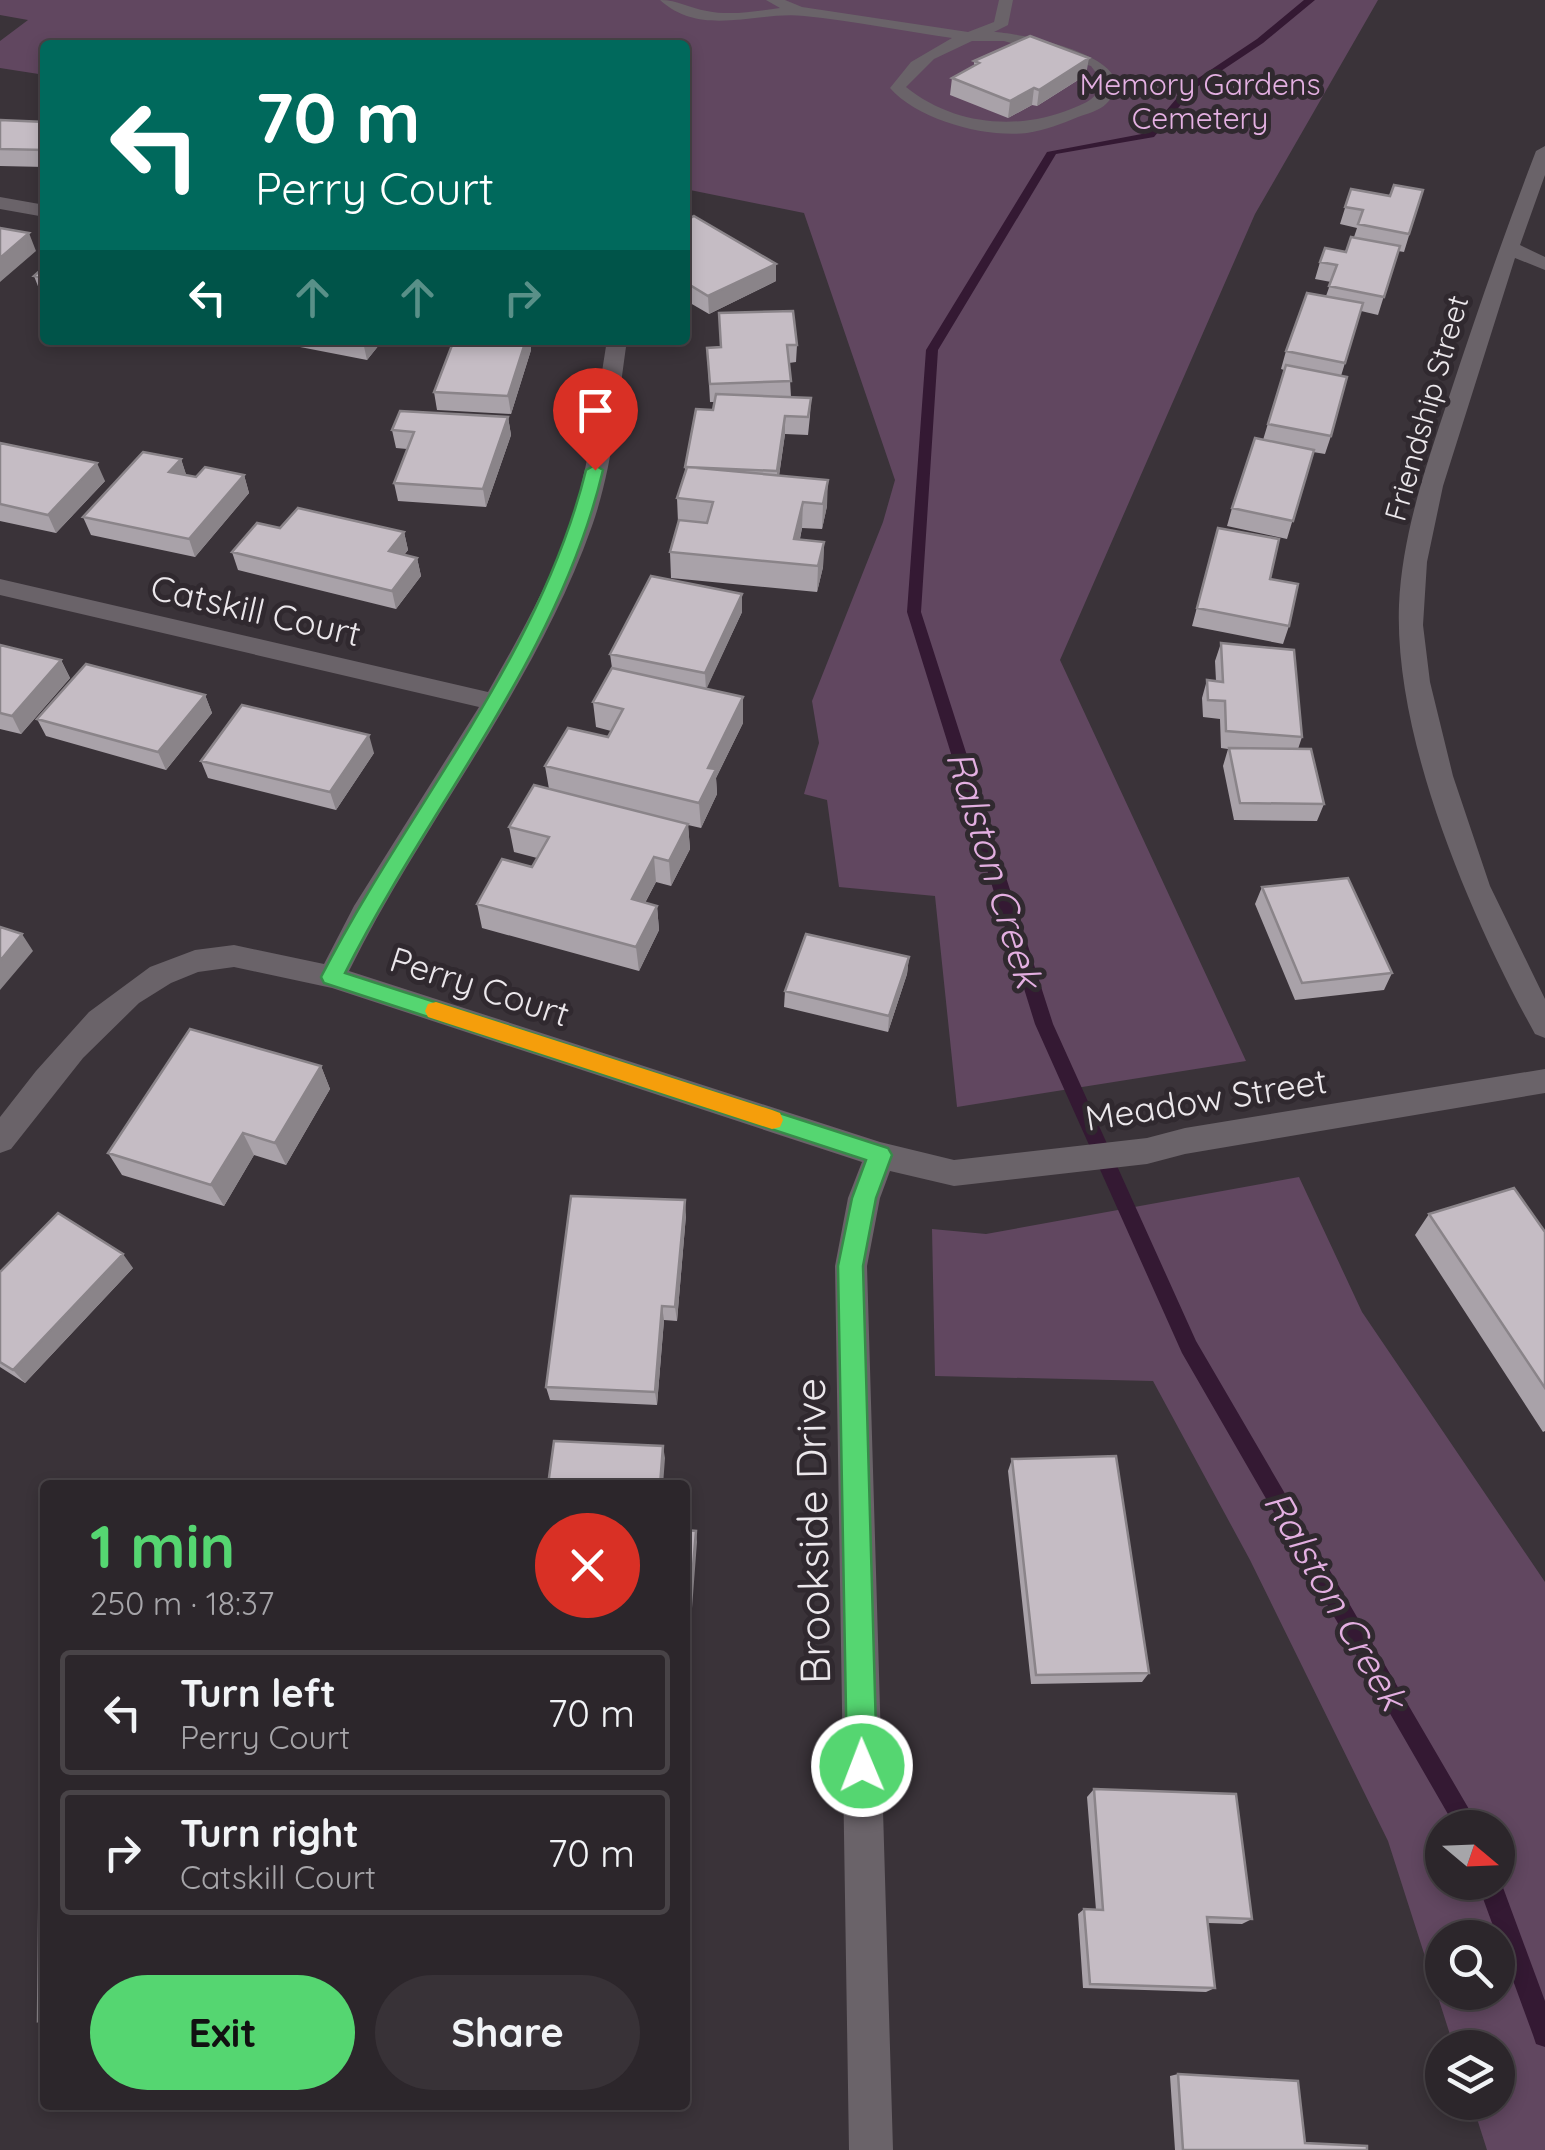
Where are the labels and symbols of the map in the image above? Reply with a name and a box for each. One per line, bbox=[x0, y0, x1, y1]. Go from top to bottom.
park label: Memory Gardens Cemetery bbox=[1080, 65, 1320, 137]
street label: Friendship Street bbox=[1376, 291, 1476, 525]
pin bbox=[553, 368, 638, 471]
street label: Catskill Court bbox=[147, 564, 365, 656]
water label: Ralston Creek bbox=[936, 745, 1055, 997]
street label: Perry Court bbox=[385, 936, 575, 1036]
street label: Meadow Street bbox=[1082, 1058, 1330, 1140]
street label: Brookside Drive bbox=[783, 1378, 841, 1684]
water label: Ralston Creek bbox=[1254, 1482, 1420, 1721]
position arrow bbox=[810, 1714, 914, 1818]
north arrow bbox=[1425, 1810, 1515, 1900]

